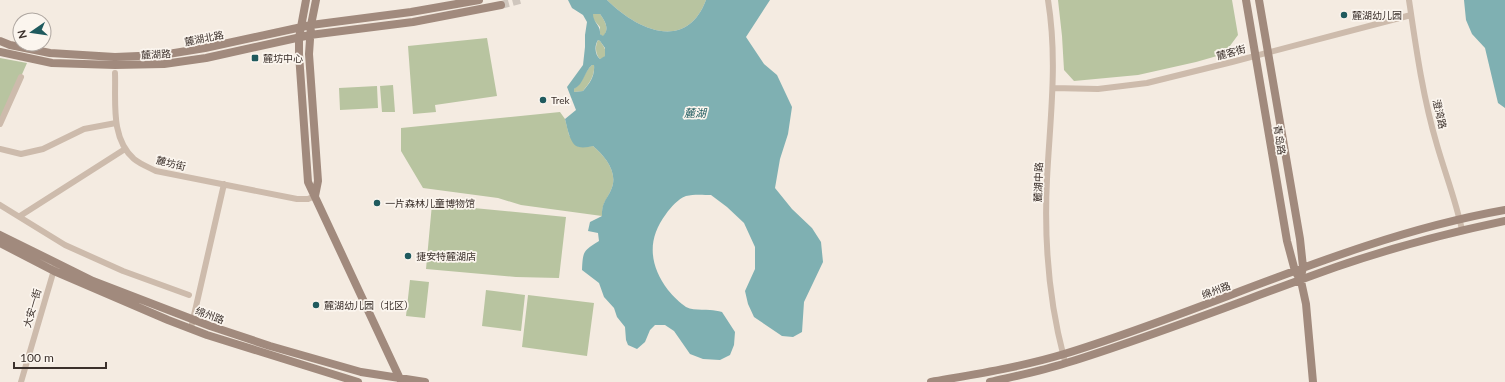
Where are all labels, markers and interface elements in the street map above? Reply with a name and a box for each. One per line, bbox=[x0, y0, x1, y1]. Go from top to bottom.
place label: 麓湖幼儿园 bbox=[1352, 9, 1402, 21]
marker: 麓湖幼儿园 bbox=[1339, 10, 1349, 20]
north arrow bbox=[12, 12, 52, 52]
street label: 麓湖北路 bbox=[183, 28, 225, 48]
text: N bbox=[14, 29, 29, 40]
street label: 麓客街 bbox=[1215, 42, 1247, 62]
street label: 麓湖路 bbox=[141, 47, 171, 61]
place label: 麓坊中心 bbox=[263, 52, 303, 64]
marker: 麓坊中心 bbox=[250, 53, 260, 63]
place label: Trek bbox=[551, 94, 571, 106]
marker: Trek bbox=[538, 95, 548, 105]
street label: 澄湾路 bbox=[1431, 98, 1449, 130]
water label: 麓湖 bbox=[684, 106, 708, 119]
street label: 青岛路 bbox=[1272, 124, 1288, 156]
street label: 麓坊街 bbox=[155, 154, 187, 172]
street label: 麓湖中路 bbox=[1031, 162, 1045, 202]
place label: 一片森林儿童博物馆 bbox=[385, 197, 475, 209]
marker: 一片森林儿童博物馆 bbox=[372, 198, 382, 208]
place label: 捷安特麓湖店 bbox=[416, 250, 476, 262]
marker: 捷安特麓湖店 bbox=[403, 251, 413, 261]
street label: 绵州路 bbox=[1200, 279, 1232, 301]
street label: 大安一街 bbox=[21, 287, 43, 329]
place label: 麓湖幼儿园（北区） bbox=[324, 299, 414, 311]
marker: 麓湖幼儿园（北区） bbox=[311, 300, 321, 310]
street label: 绵州路 bbox=[194, 304, 226, 326]
scale bar bbox=[14, 344, 106, 370]
text: 100 m bbox=[20, 350, 54, 365]

